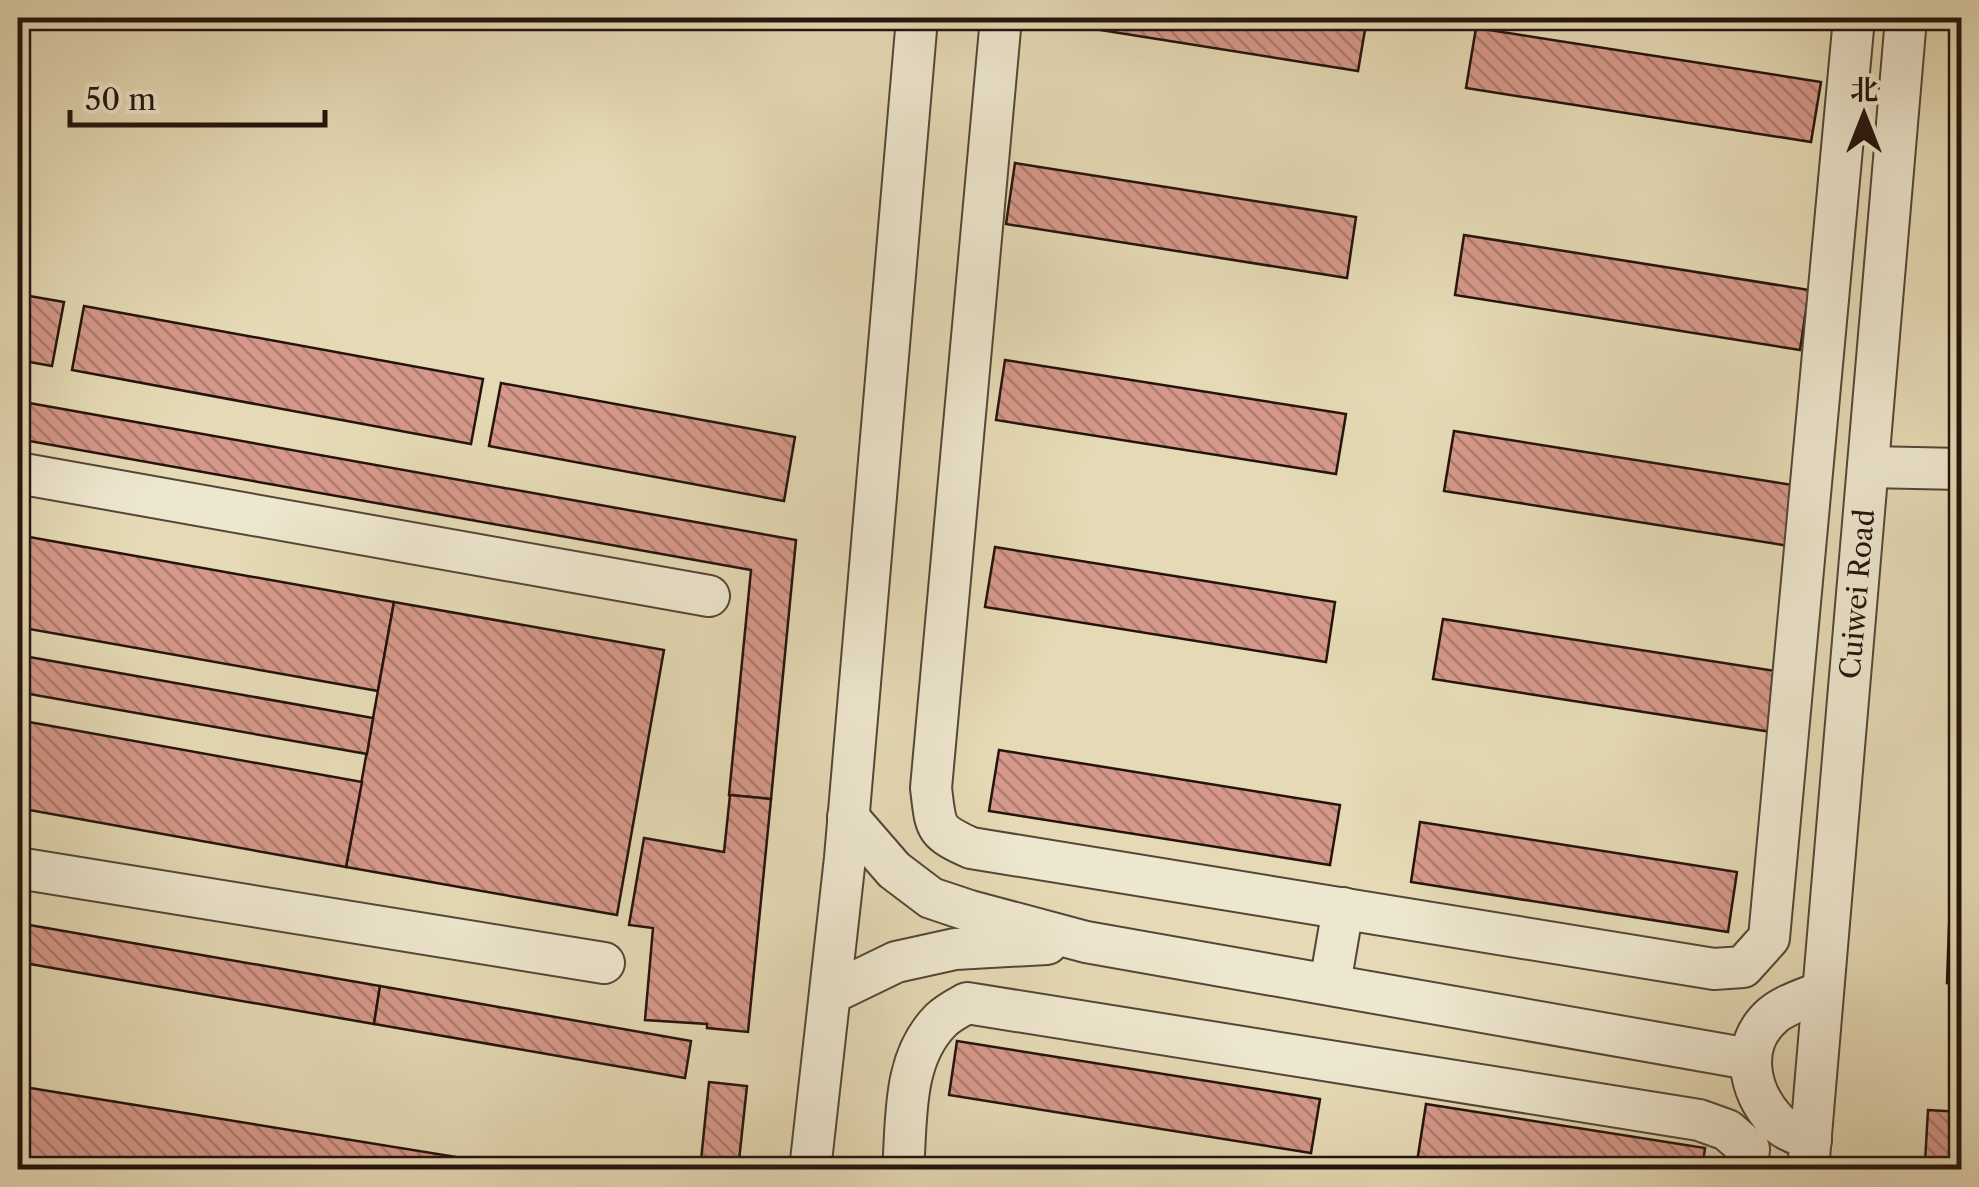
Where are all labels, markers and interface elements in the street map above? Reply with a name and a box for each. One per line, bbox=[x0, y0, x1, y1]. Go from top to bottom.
scale bar bbox=[70, 65, 325, 127]
north arrow bbox=[1814, 65, 1914, 165]
text: 北 bbox=[1850, 73, 1878, 107]
text: 50 m bbox=[85, 81, 156, 118]
street label: Cuiwei Road bbox=[1833, 508, 1881, 680]

